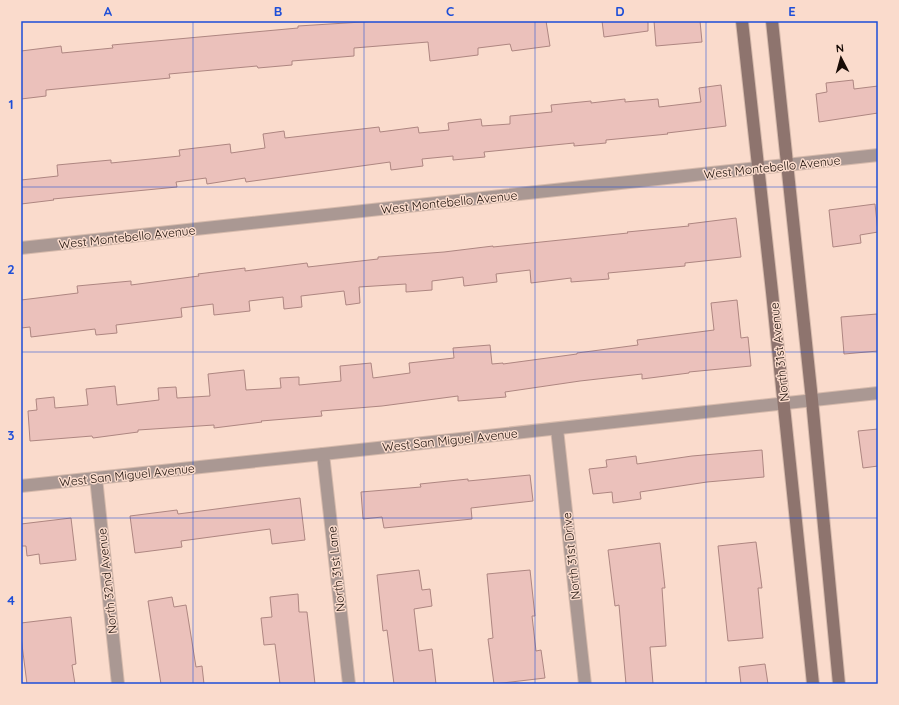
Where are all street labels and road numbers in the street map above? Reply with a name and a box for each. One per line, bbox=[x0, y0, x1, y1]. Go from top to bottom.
street label: West Montebello Avenue bbox=[703, 152, 841, 182]
street label: West Montebello Avenue bbox=[380, 187, 518, 217]
street label: West Montebello Avenue bbox=[58, 222, 196, 252]
street label: North 31st Avenue bbox=[766, 302, 792, 402]
street label: West San Miguel Avenue bbox=[382, 425, 519, 455]
street label: West San Miguel Avenue bbox=[59, 460, 196, 490]
street label: North 31st Drive bbox=[559, 512, 583, 600]
street label: North 31st Lane bbox=[324, 525, 348, 612]
street label: North 32nd Avenue bbox=[94, 527, 120, 635]

